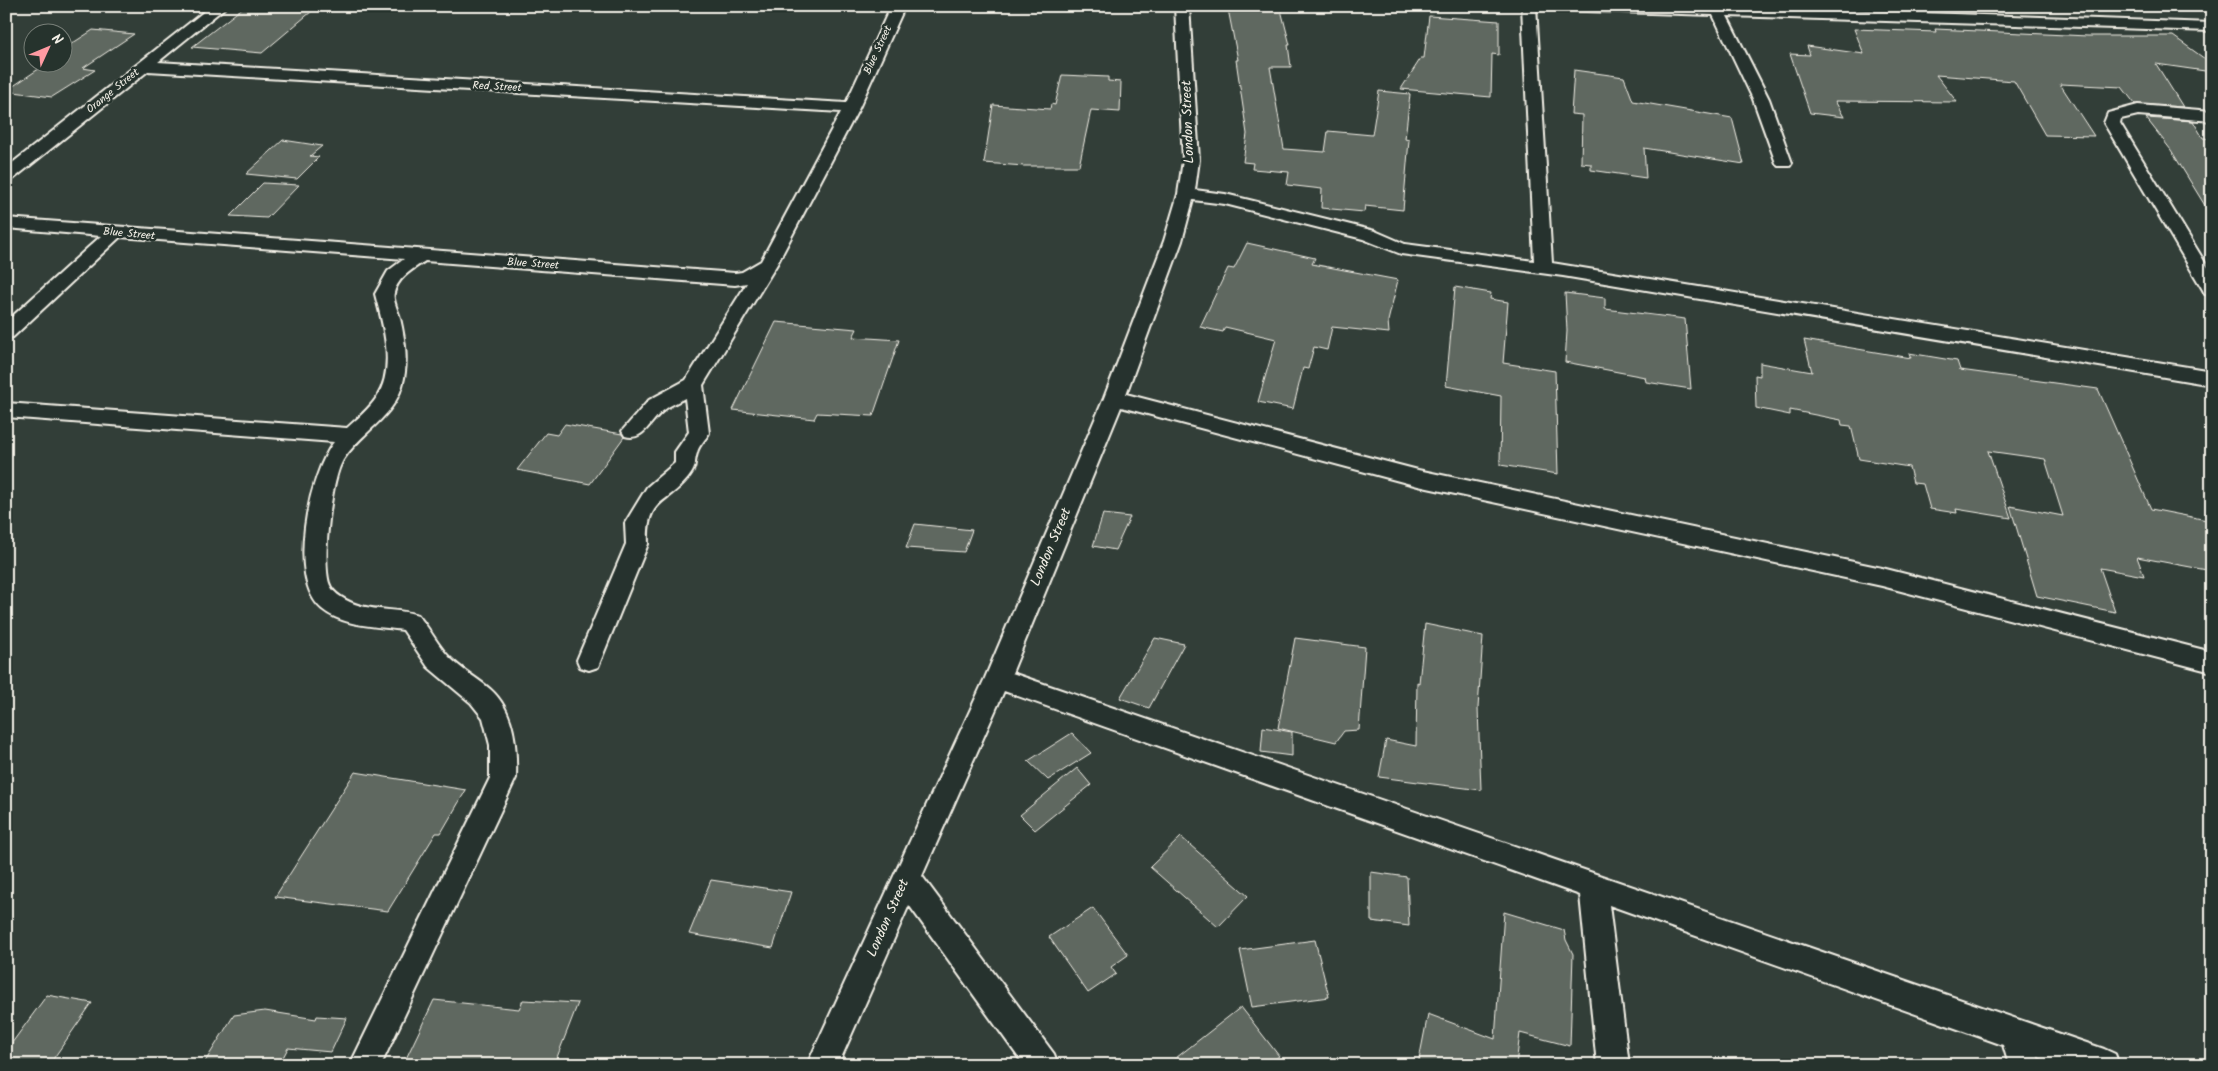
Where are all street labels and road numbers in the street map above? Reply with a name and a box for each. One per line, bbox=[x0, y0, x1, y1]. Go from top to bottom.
street label: Blue Street bbox=[859, 22, 898, 77]
street label: Orange Street bbox=[83, 63, 144, 118]
street label: Red Street bbox=[472, 77, 523, 97]
street label: London Street bbox=[1176, 79, 1200, 164]
street label: Blue Street bbox=[102, 223, 157, 245]
street label: Blue Street bbox=[506, 253, 560, 275]
street label: London Street bbox=[1025, 504, 1078, 590]
street label: London Street bbox=[861, 875, 915, 961]

